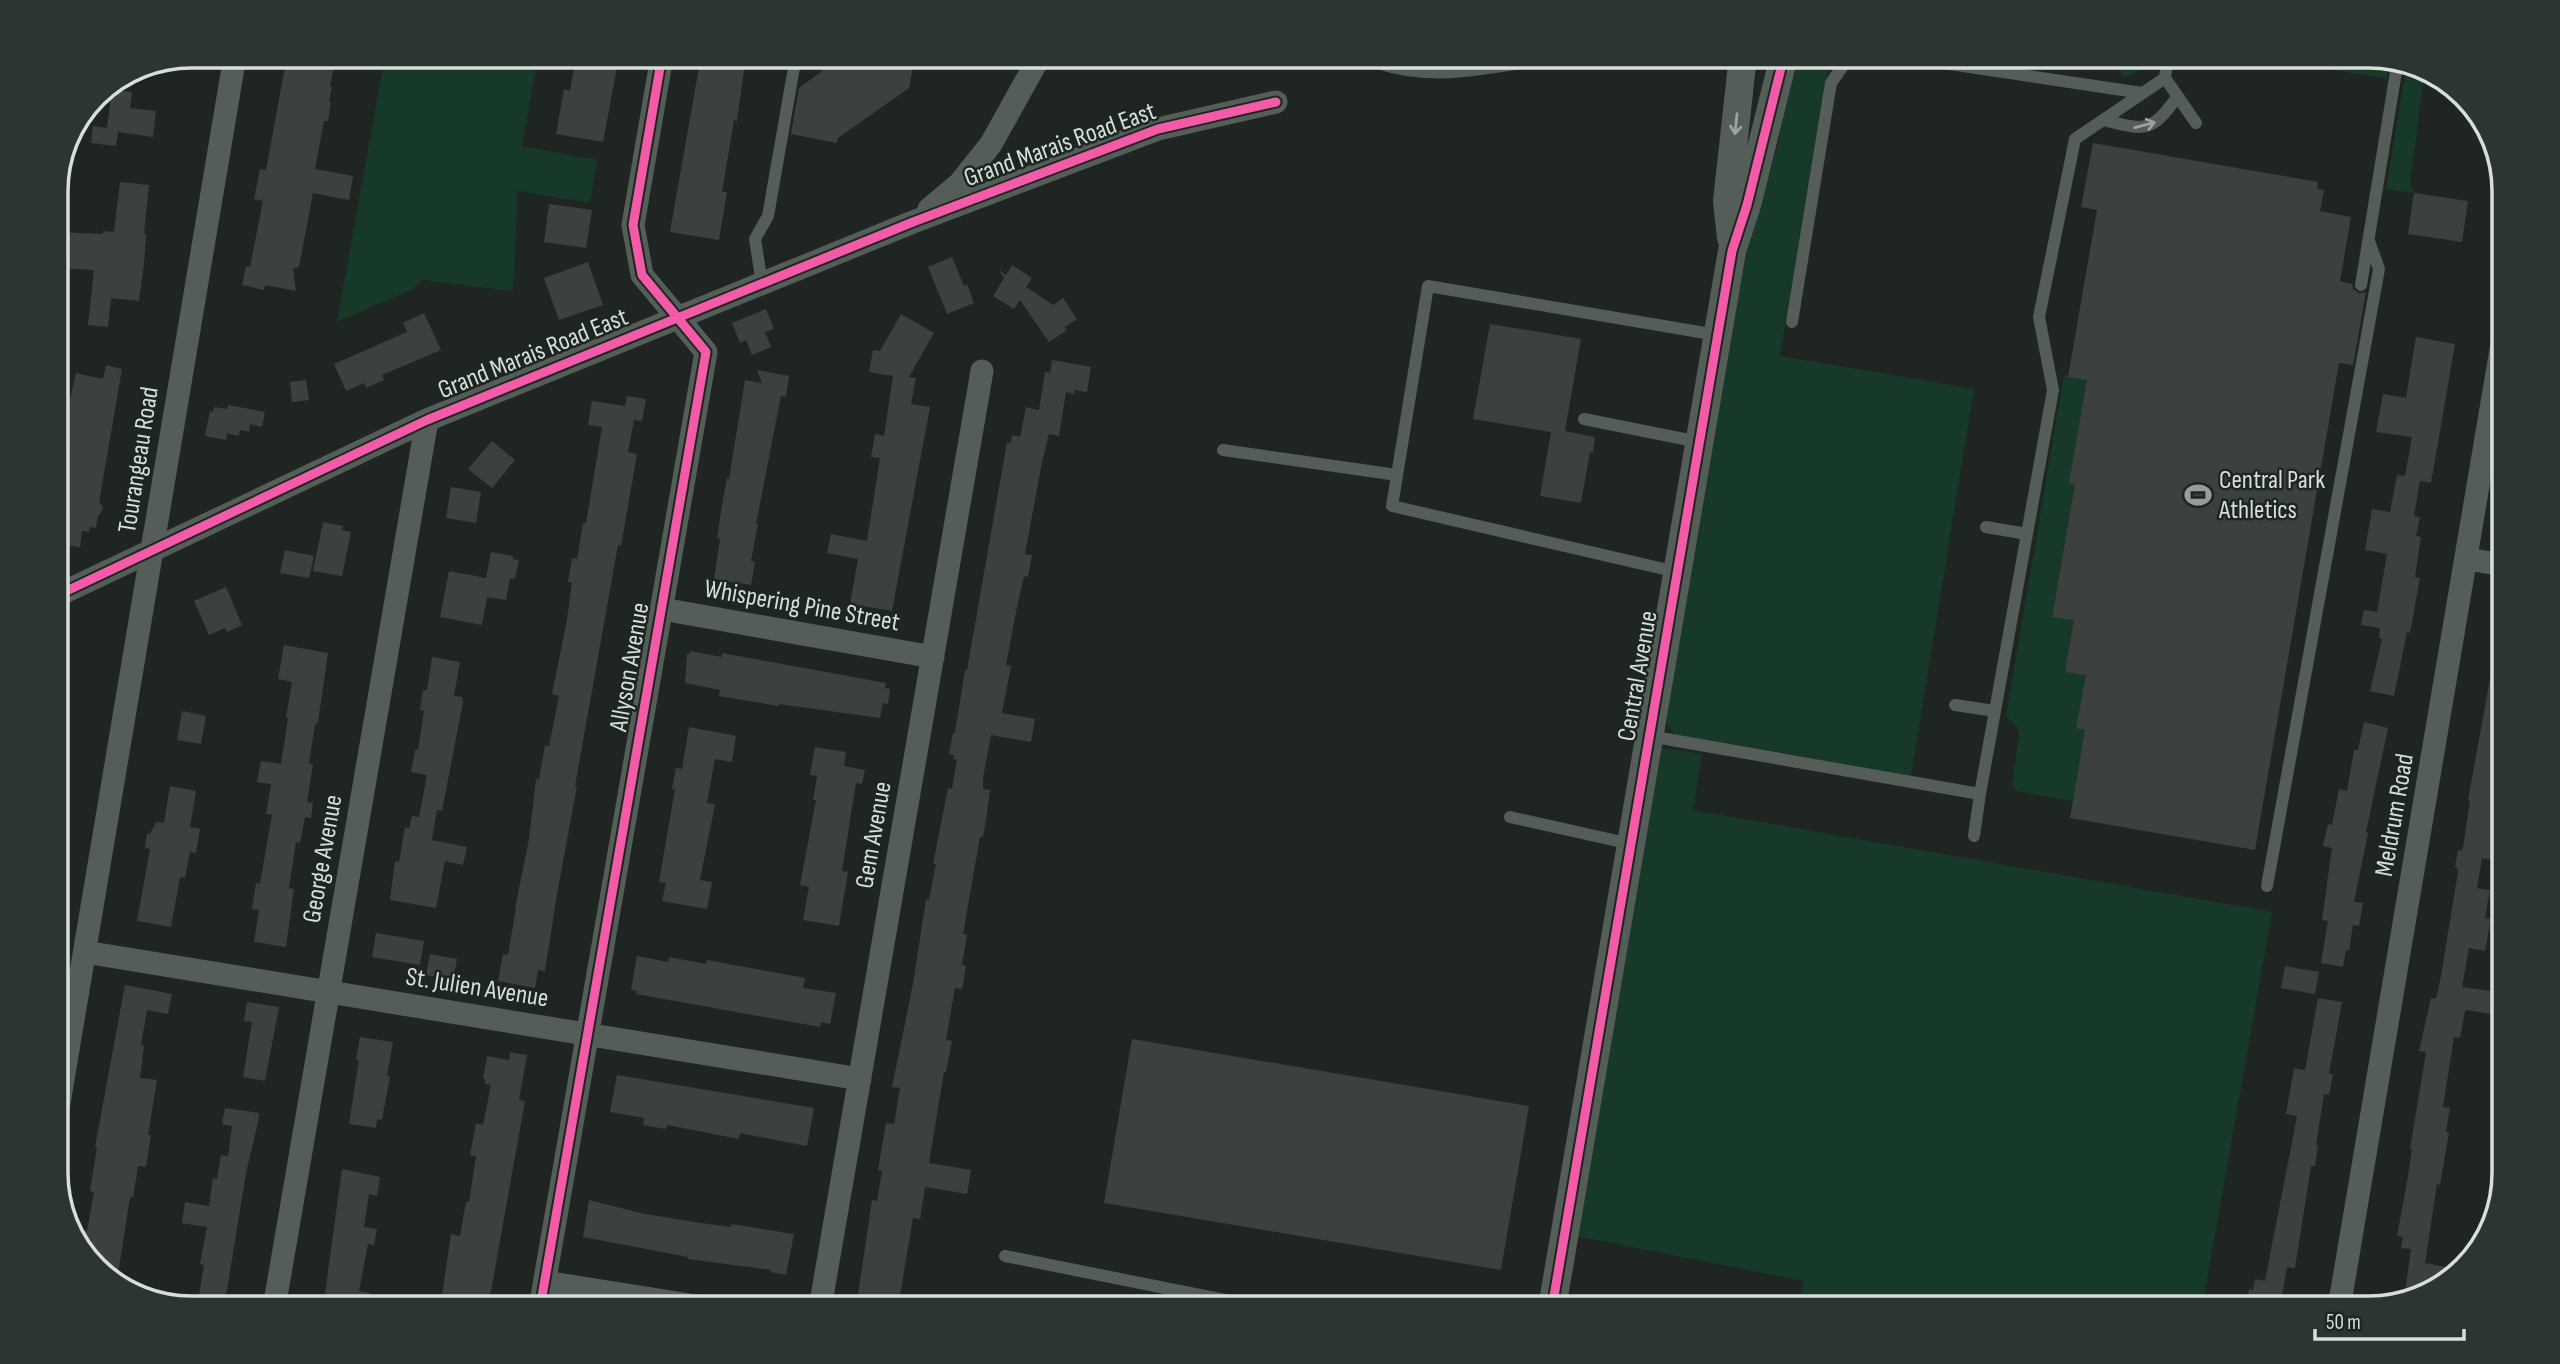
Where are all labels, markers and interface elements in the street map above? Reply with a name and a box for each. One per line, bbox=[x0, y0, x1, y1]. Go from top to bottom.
street label: Grand Marais Road East bbox=[960, 96, 1160, 194]
one-way arrow bbox=[1729, 112, 1742, 135]
one-way arrow bbox=[2134, 118, 2156, 131]
street label: Grand Marais Road East bbox=[434, 302, 633, 406]
street label: Tourangeau Road bbox=[112, 385, 166, 535]
place label: Central Park Athletics bbox=[2218, 465, 2325, 526]
sports icon: Central Park Athletics bbox=[2183, 480, 2213, 510]
street label: Whispering Pine Street bbox=[702, 574, 902, 638]
street label: Allyson Avenue bbox=[603, 600, 657, 735]
street label: Central Avenue bbox=[1611, 608, 1665, 744]
street label: Meldrum Road bbox=[2369, 751, 2421, 879]
street label: Gem Avenue bbox=[849, 779, 899, 891]
street label: George Avenue bbox=[296, 793, 350, 925]
street label: St. Julien Avenue bbox=[403, 961, 551, 1015]
scale bar bbox=[2315, 1298, 2464, 1342]
text: 50 m bbox=[2326, 1310, 2361, 1335]

